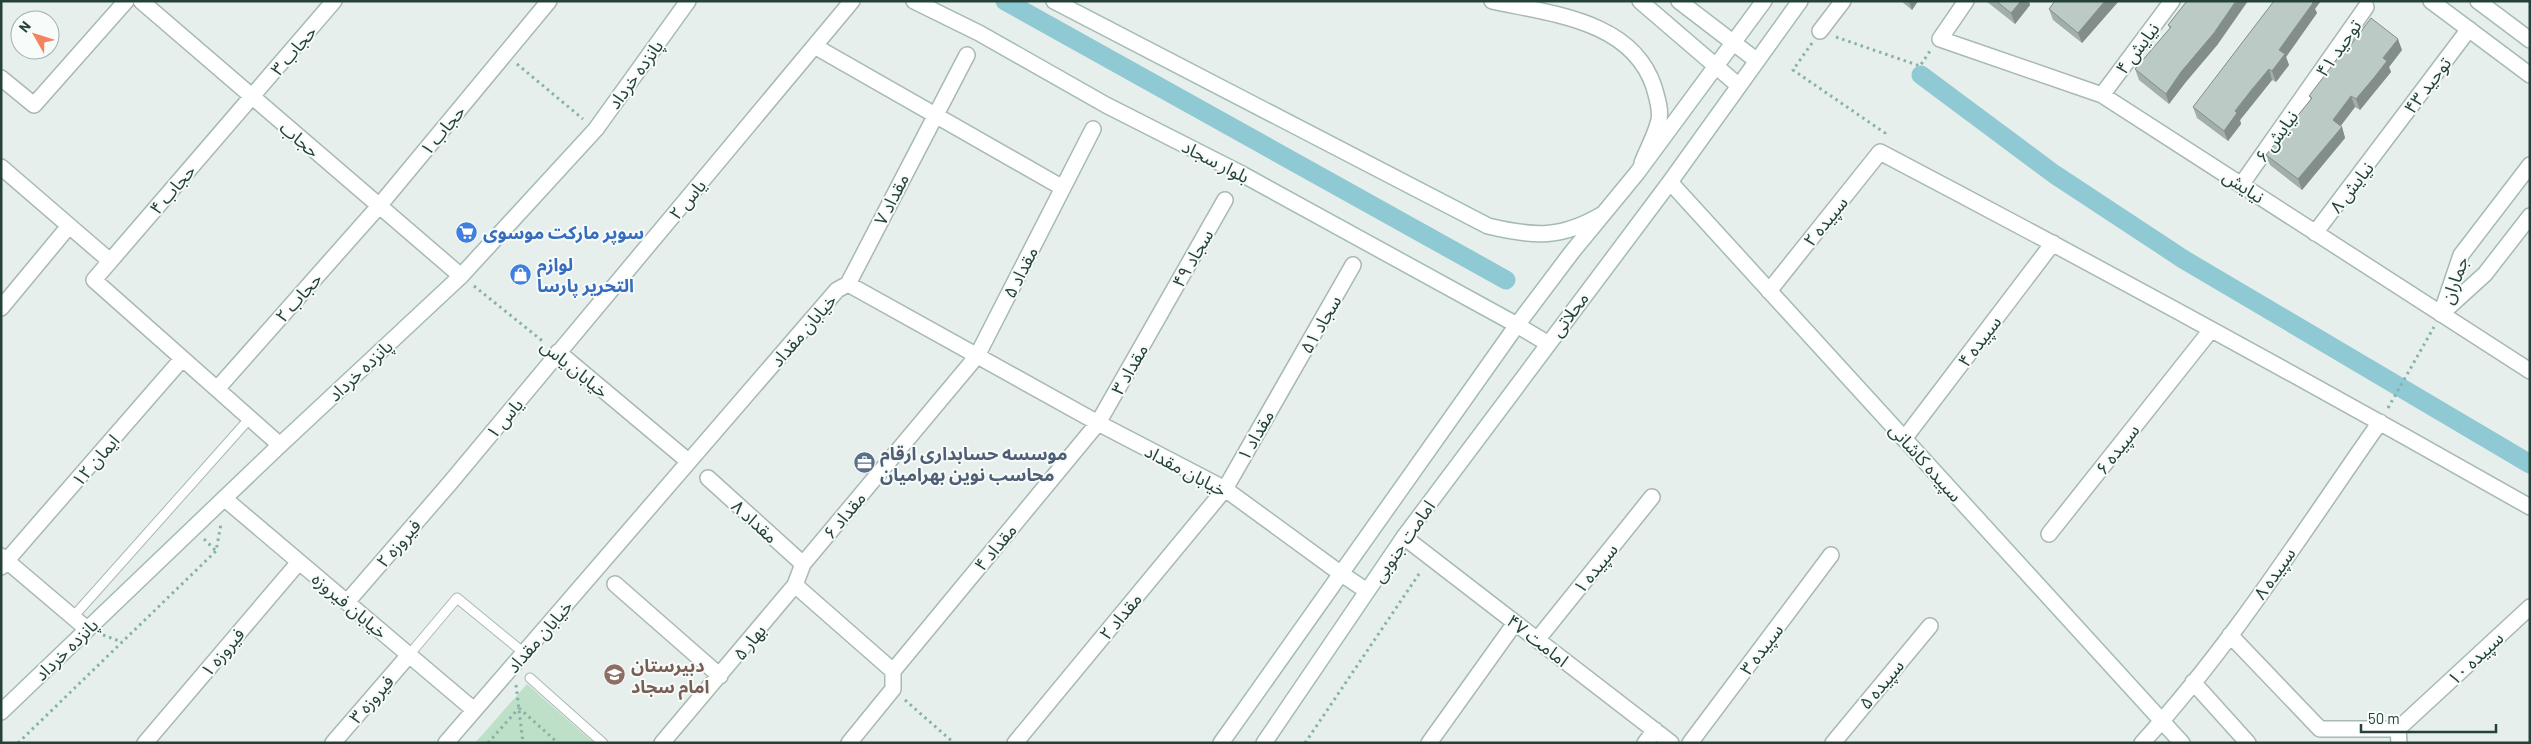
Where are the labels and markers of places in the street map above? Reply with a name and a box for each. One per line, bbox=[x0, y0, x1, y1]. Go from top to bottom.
supermarket icon: سوپر مارکت موسوی bbox=[455, 220, 479, 244]
place label: سوپر مارکت موسوی bbox=[483, 221, 644, 245]
place label: لوازم التحریر پارسا bbox=[537, 253, 634, 298]
shop icon: لوازم التحریر پارسا bbox=[509, 262, 533, 286]
place label: موسسه حسابداری ارقام محاسب نوین بهرامیان bbox=[880, 442, 1067, 486]
office icon: موسسه حسابداری ارقام محاسب نوین بهرامیان bbox=[852, 451, 876, 475]
place label: دبیرستان امام سجاد bbox=[631, 654, 709, 700]
school or university icon: دبیرستان امام سجاد bbox=[603, 663, 627, 687]

